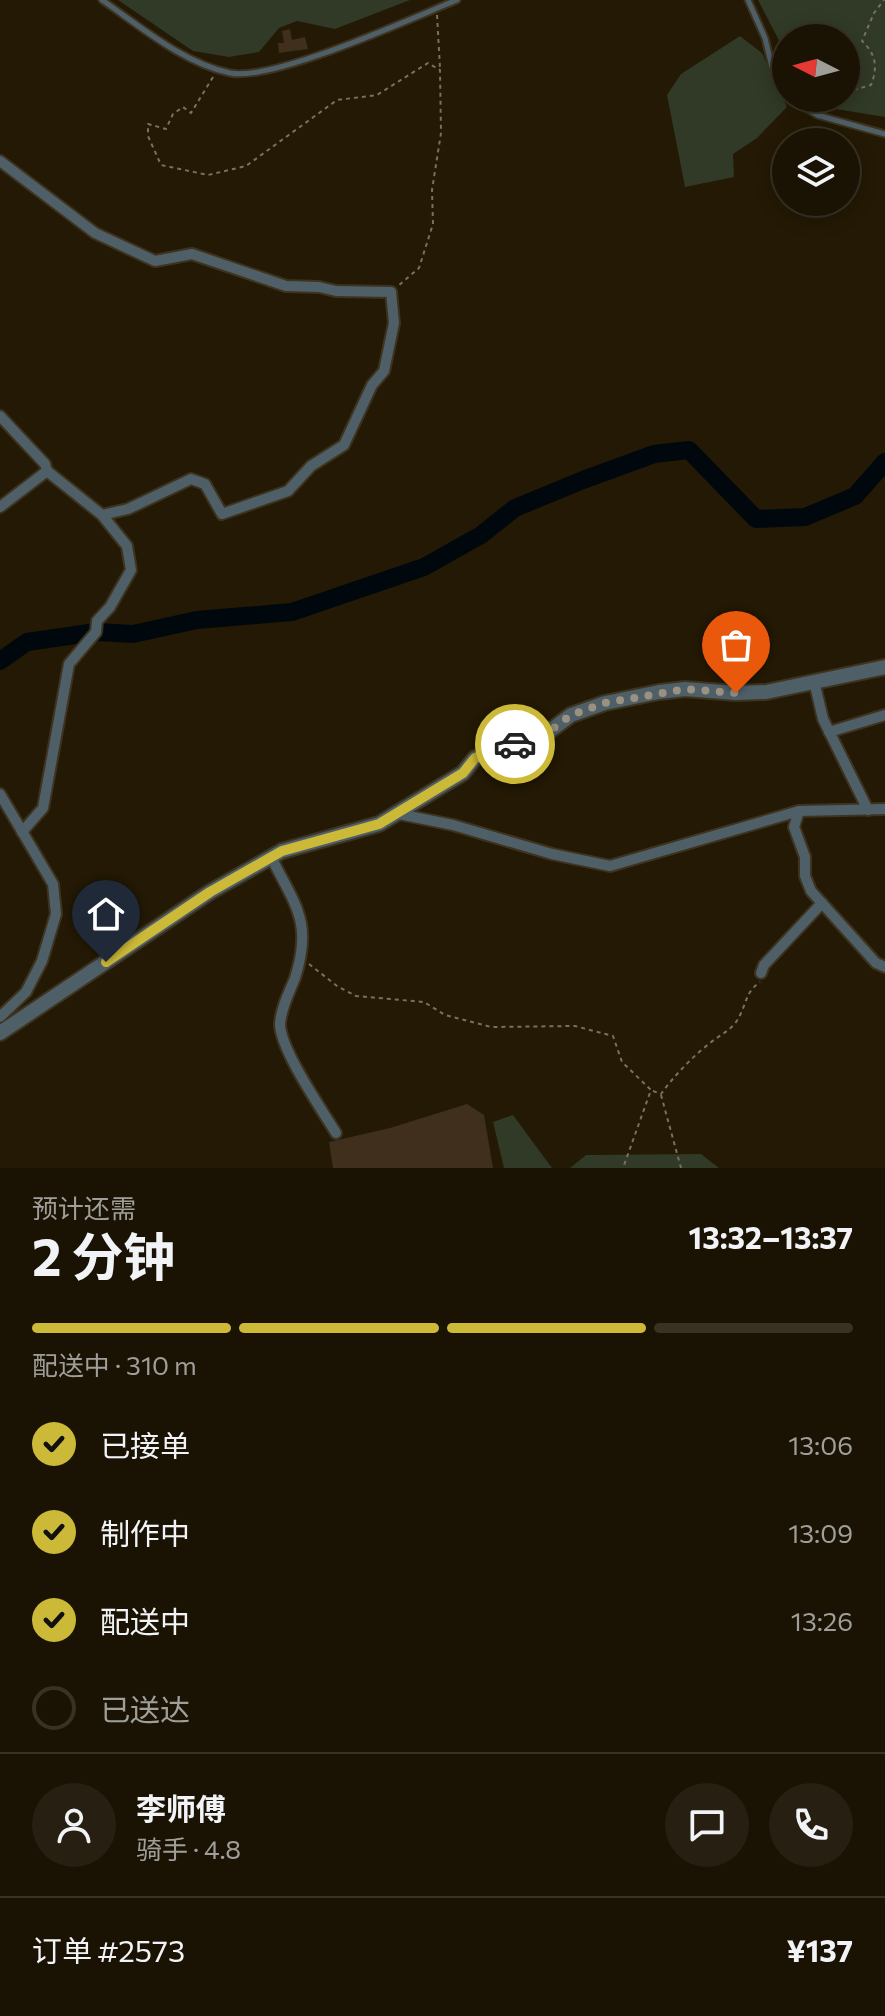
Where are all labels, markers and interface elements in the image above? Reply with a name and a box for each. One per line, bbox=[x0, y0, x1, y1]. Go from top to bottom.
north arrow bbox=[772, 24, 860, 112]
map controls bbox=[772, 24, 860, 216]
button: layers bbox=[772, 128, 860, 216]
pin bbox=[702, 611, 770, 693]
icon: bag bbox=[714, 623, 758, 667]
courier bbox=[475, 704, 555, 784]
icon: car bbox=[493, 722, 537, 766]
pin bbox=[72, 880, 140, 962]
icon: home bbox=[84, 892, 128, 936]
text: 预计还需 bbox=[32, 1192, 136, 1223]
text: 13:32–13:37 bbox=[689, 1218, 853, 1255]
text: 2 分钟 bbox=[32, 1223, 176, 1287]
text: 配送中 · 310 m bbox=[32, 1349, 197, 1380]
icon: check bbox=[32, 1422, 76, 1466]
text: 已接单 bbox=[100, 1426, 190, 1463]
text: 13:06 bbox=[788, 1429, 853, 1460]
icon: check bbox=[32, 1510, 76, 1554]
text: 制作中 bbox=[100, 1514, 190, 1551]
text: 13:09 bbox=[788, 1517, 853, 1548]
icon: check bbox=[32, 1598, 76, 1642]
text: 配送中 bbox=[100, 1602, 190, 1639]
text: 13:26 bbox=[791, 1605, 853, 1636]
text: 已送达 bbox=[100, 1690, 190, 1727]
button: person bbox=[32, 1783, 116, 1867]
button: chat bbox=[665, 1783, 749, 1867]
button: phone bbox=[769, 1783, 853, 1867]
text: 李师傅 bbox=[136, 1789, 226, 1826]
text: 骑手 · 4.8 bbox=[136, 1833, 241, 1864]
text: 订单 #2573 bbox=[32, 1931, 185, 1968]
text: ¥137 bbox=[787, 1931, 853, 1968]

